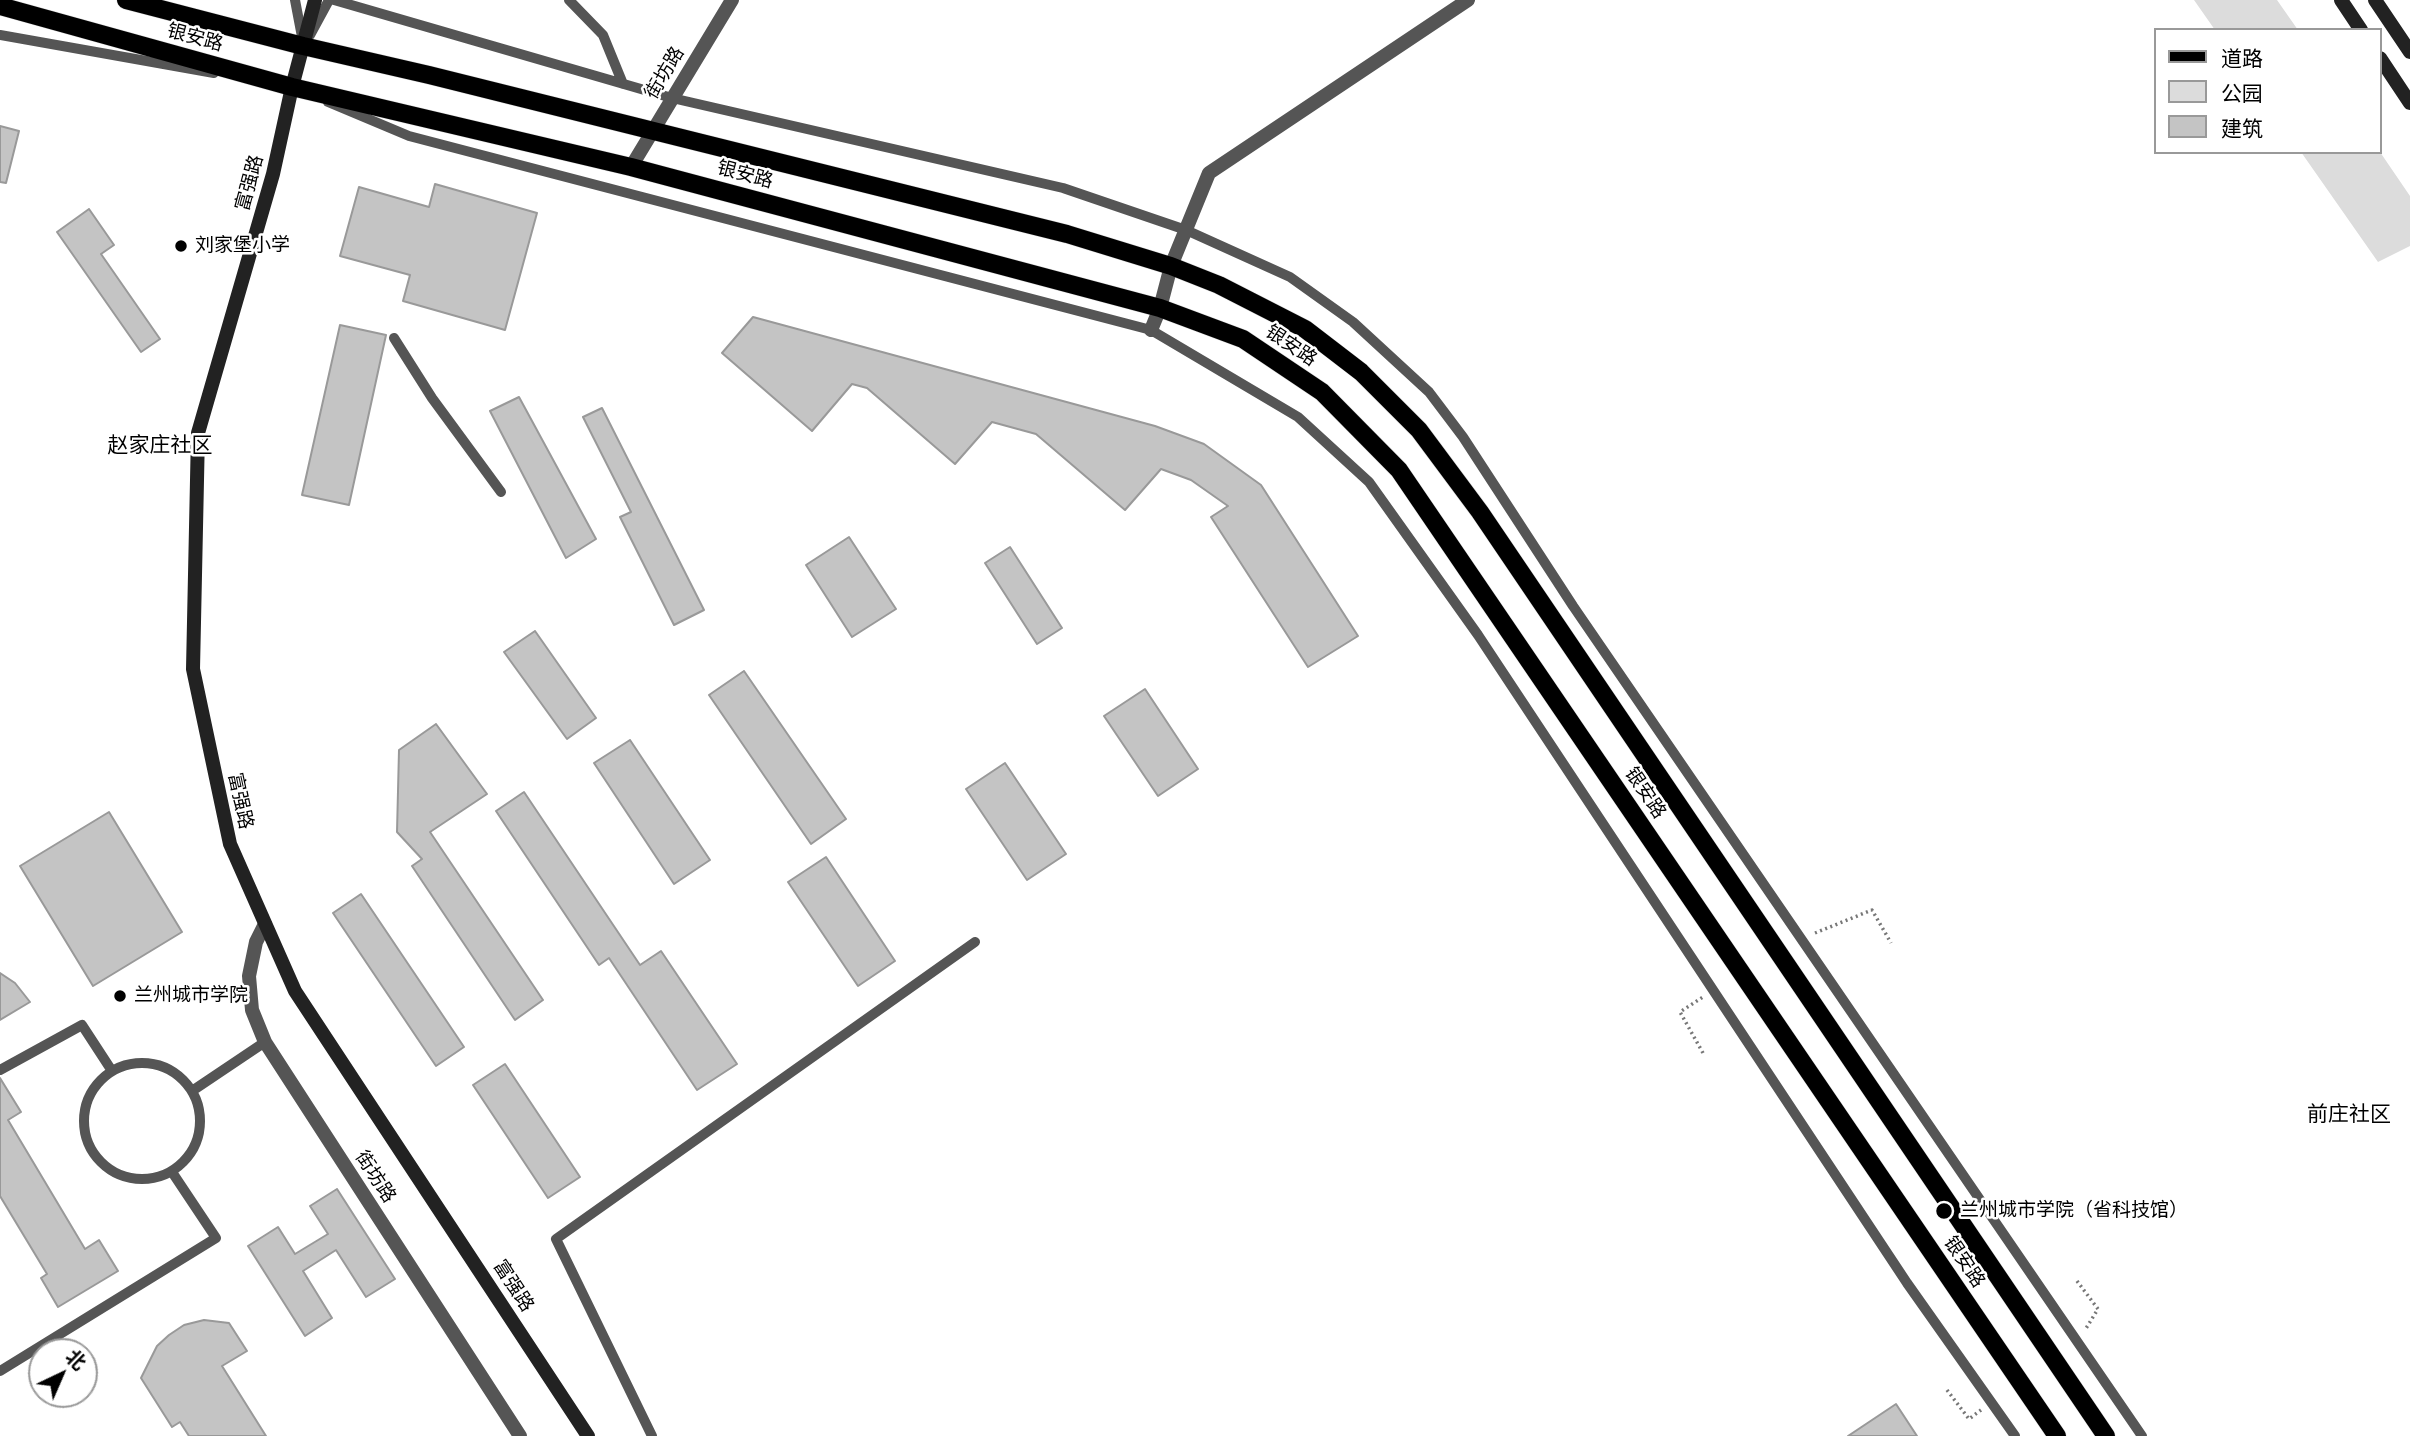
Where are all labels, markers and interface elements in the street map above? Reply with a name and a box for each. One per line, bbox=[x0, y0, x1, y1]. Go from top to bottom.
street label: 银安路 bbox=[165, 20, 225, 56]
legend bbox=[2154, 28, 2382, 154]
street label: 街坊路 bbox=[641, 43, 689, 103]
text: 道路 bbox=[2221, 44, 2263, 72]
text: 公园 bbox=[2221, 79, 2263, 107]
text: 建筑 bbox=[2221, 114, 2263, 142]
street label: 富强路 bbox=[232, 153, 268, 213]
street label: 银安路 bbox=[715, 157, 775, 193]
place label: 刘家堡小学 bbox=[195, 235, 290, 257]
marker: 刘家堡小学 bbox=[173, 238, 189, 254]
street label: 银安路 bbox=[1261, 321, 1321, 371]
district label: 赵家庄社区 bbox=[108, 433, 212, 459]
street label: 银安路 bbox=[1620, 763, 1670, 823]
street label: 富强路 bbox=[223, 771, 257, 831]
place label: 兰州城市学院 bbox=[134, 985, 248, 1007]
marker: 兰州城市学院 bbox=[112, 988, 128, 1004]
district label: 前庄社区 bbox=[2307, 1102, 2391, 1128]
street label: 街坊路 bbox=[350, 1147, 400, 1207]
place label: 兰州城市学院（省科技馆） bbox=[1960, 1200, 2188, 1222]
marker: 兰州城市学院（省科技馆） bbox=[1934, 1201, 1954, 1221]
street label: 银安路 bbox=[1939, 1232, 1989, 1292]
street label: 富强路 bbox=[488, 1256, 538, 1316]
north arrow bbox=[28, 1338, 98, 1408]
text: 北 bbox=[60, 1343, 92, 1375]

